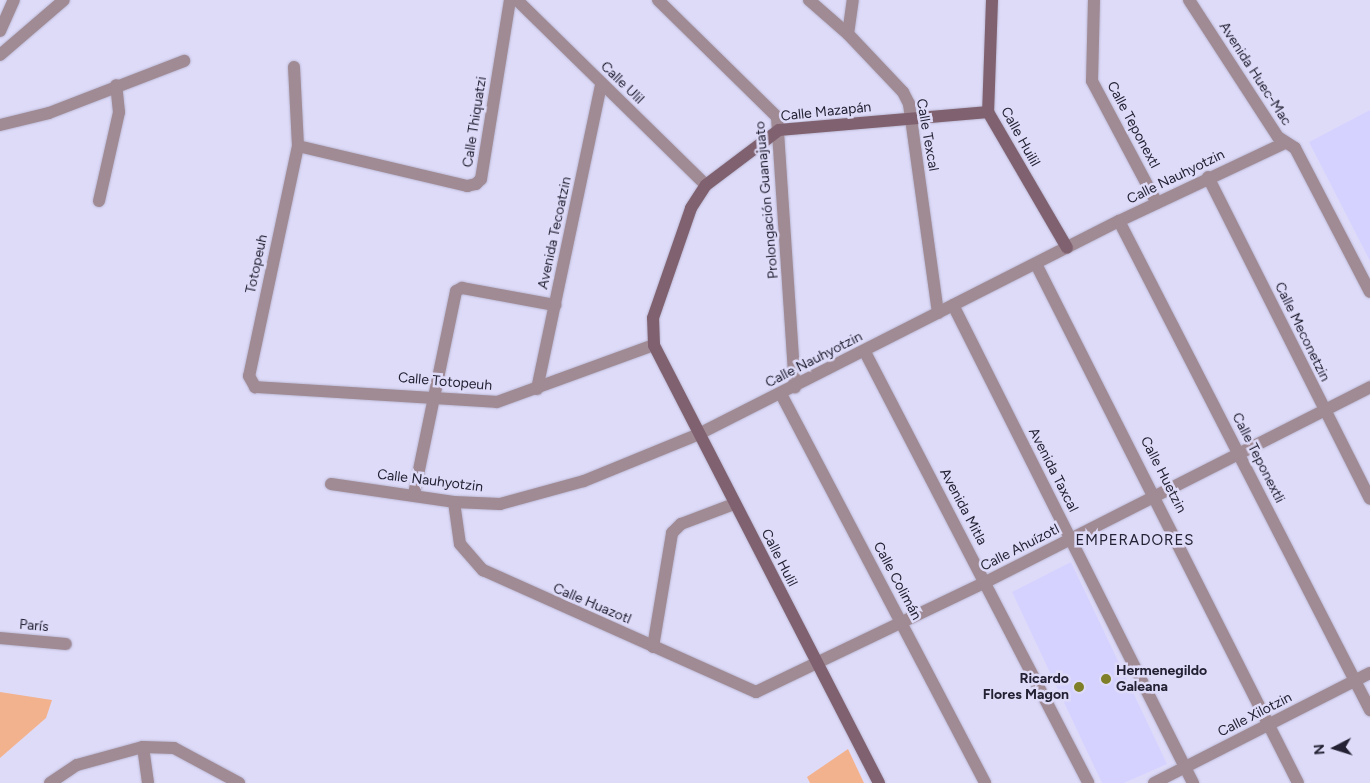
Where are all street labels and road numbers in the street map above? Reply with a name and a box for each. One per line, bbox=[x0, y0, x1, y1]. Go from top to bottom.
street label: Avenida Huec-Mac bbox=[1215, 19, 1295, 129]
street label: Calle Ulil bbox=[597, 58, 647, 108]
street label: Calle Thiquatzi bbox=[460, 75, 490, 169]
street label: Calle Teponextl bbox=[1103, 79, 1163, 171]
street label: Calle Texcal bbox=[912, 97, 942, 173]
street label: Calle Mazapán bbox=[780, 99, 872, 125]
street label: Calle Huilil bbox=[997, 104, 1043, 170]
street label: Prolongación Guanajuato bbox=[752, 121, 782, 279]
street label: Calle Nauhyotzin bbox=[1124, 146, 1228, 208]
street label: Avenida Tecoatzin bbox=[535, 175, 575, 291]
street label: Totopeuh bbox=[243, 233, 271, 295]
street label: Calle Meconetzin bbox=[1271, 280, 1333, 384]
street label: Calle Nauhyotzin bbox=[763, 328, 865, 392]
street label: Calle Totopeuh bbox=[397, 370, 493, 394]
street label: Calle Teponextli bbox=[1228, 410, 1288, 506]
street label: Avenida Taxcal bbox=[1025, 425, 1081, 515]
street label: Calle Huetzin bbox=[1137, 434, 1189, 516]
street label: Calle Nauhyotzin bbox=[376, 466, 484, 496]
street label: Avenida Mitla bbox=[936, 466, 990, 548]
street label: Calle Ahuízotl bbox=[978, 521, 1062, 575]
street label: Calle Hulil bbox=[757, 526, 801, 590]
street label: Calle Colimán bbox=[869, 539, 925, 623]
street label: Calle Huazotl bbox=[550, 580, 634, 628]
street label: París bbox=[19, 616, 49, 636]
street label: Calle Xilotzin bbox=[1215, 689, 1295, 741]

